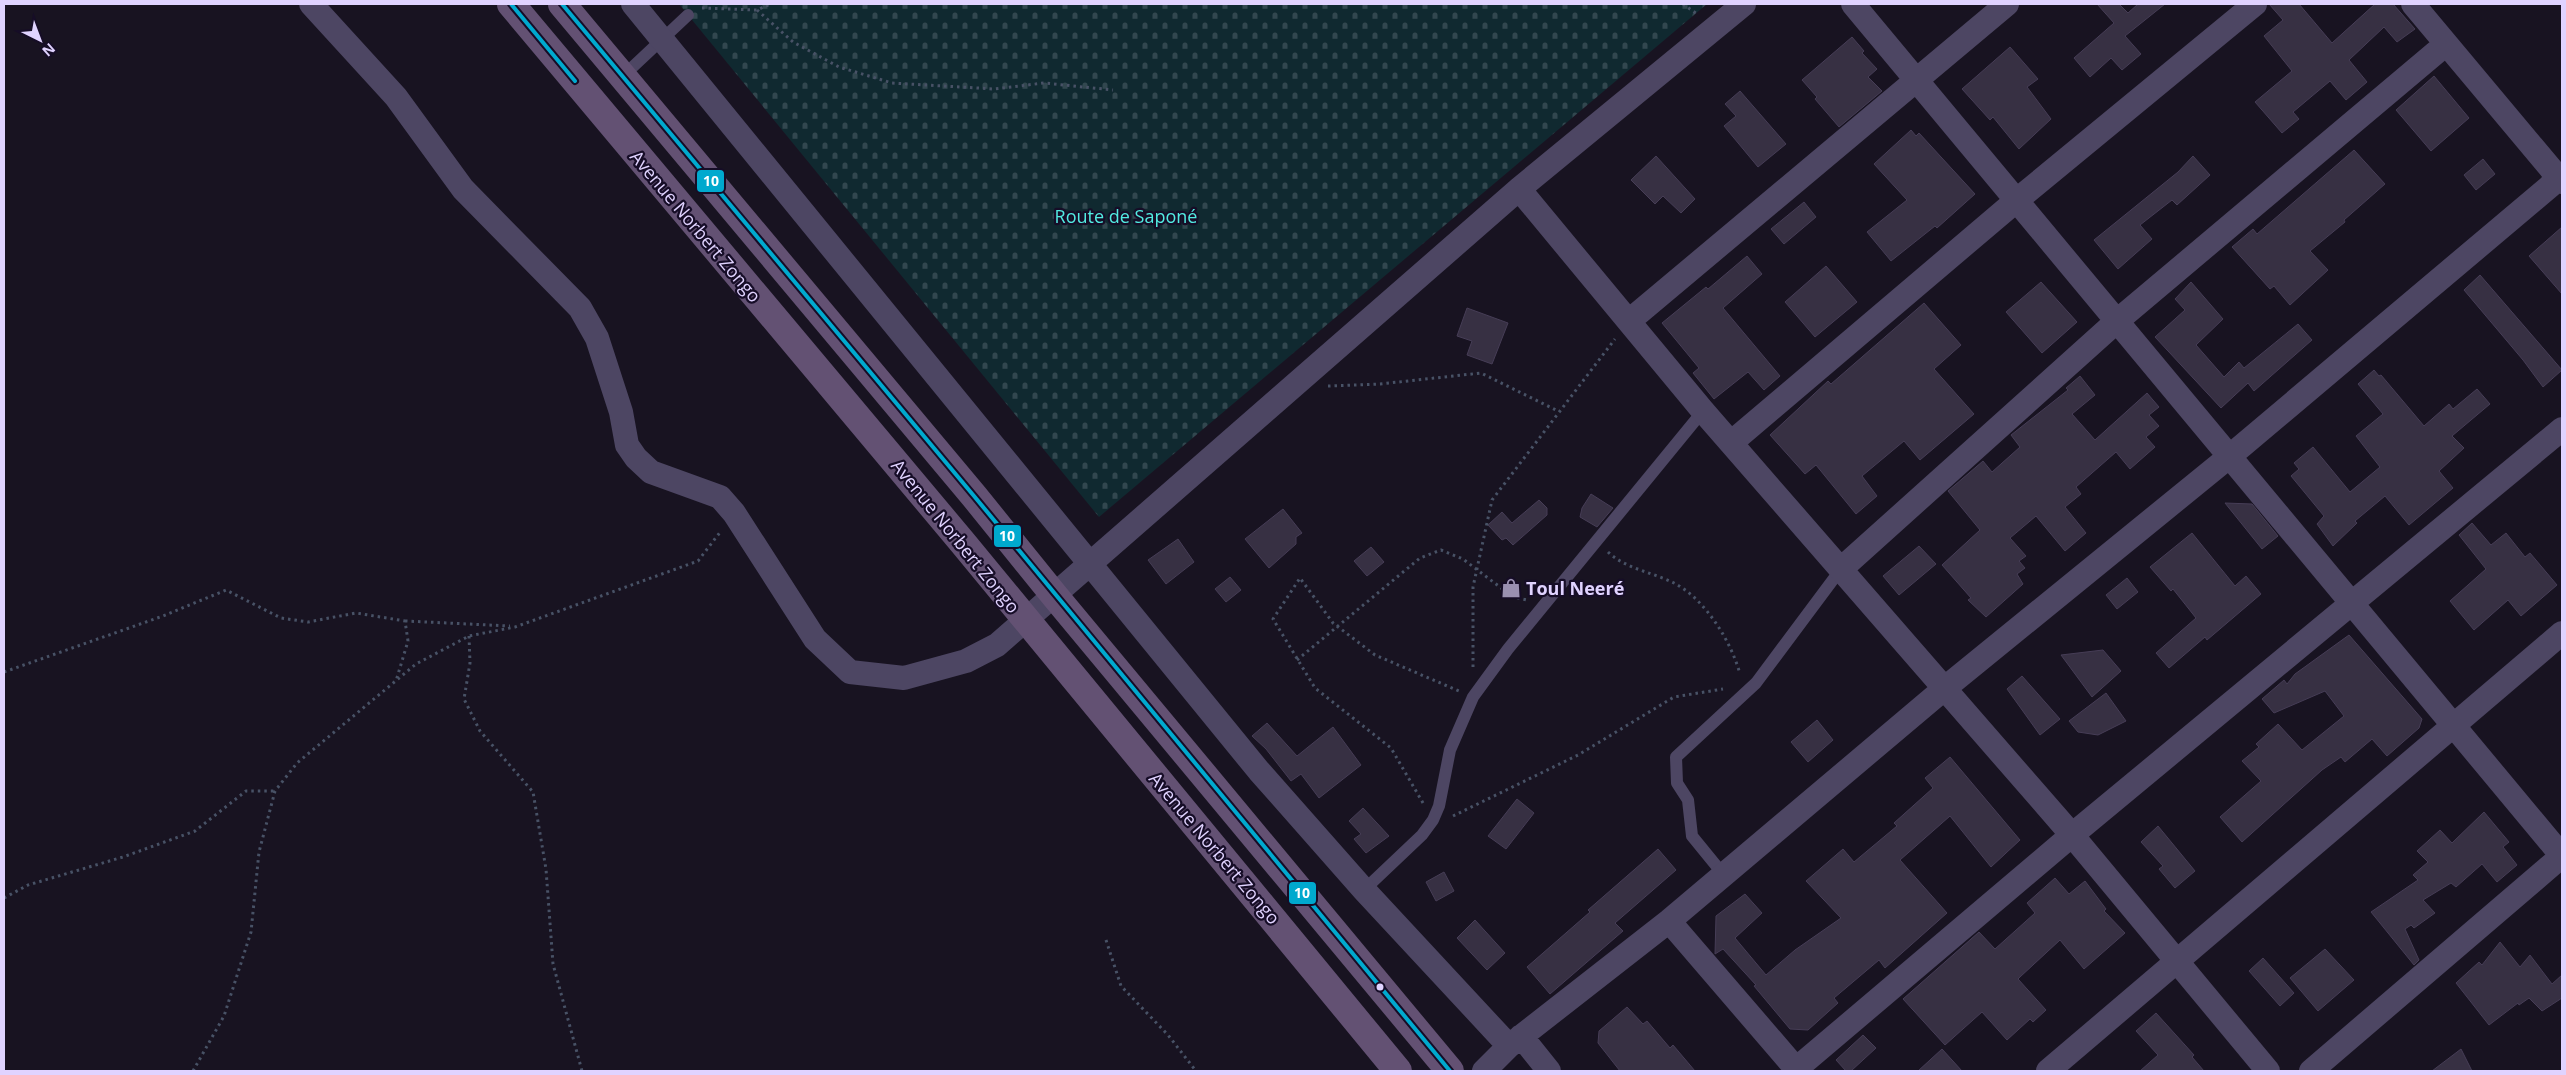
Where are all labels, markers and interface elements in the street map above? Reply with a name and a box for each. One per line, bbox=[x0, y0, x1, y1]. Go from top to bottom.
north arrow bbox=[15, 15, 65, 65]
text: N bbox=[38, 39, 60, 61]
street label: Avenue Norbert Zongo bbox=[625, 145, 767, 307]
line badge: 10 bbox=[696, 169, 725, 193]
text: 10 bbox=[703, 171, 719, 190]
park label: Route de Saponé bbox=[1055, 204, 1197, 228]
street label: Avenue Norbert Zongo bbox=[886, 454, 1026, 618]
line badge: 10 bbox=[993, 524, 1022, 548]
text: 10 bbox=[999, 526, 1015, 545]
place label: Toul Neeré bbox=[1526, 576, 1624, 600]
shop icon: Toul Neeré bbox=[1500, 577, 1522, 599]
street label: Avenue Norbert Zongo bbox=[1144, 767, 1286, 929]
line badge: 10 bbox=[1288, 881, 1317, 905]
text: 10 bbox=[1294, 883, 1310, 902]
unlabelled marker bbox=[1375, 982, 1385, 992]

